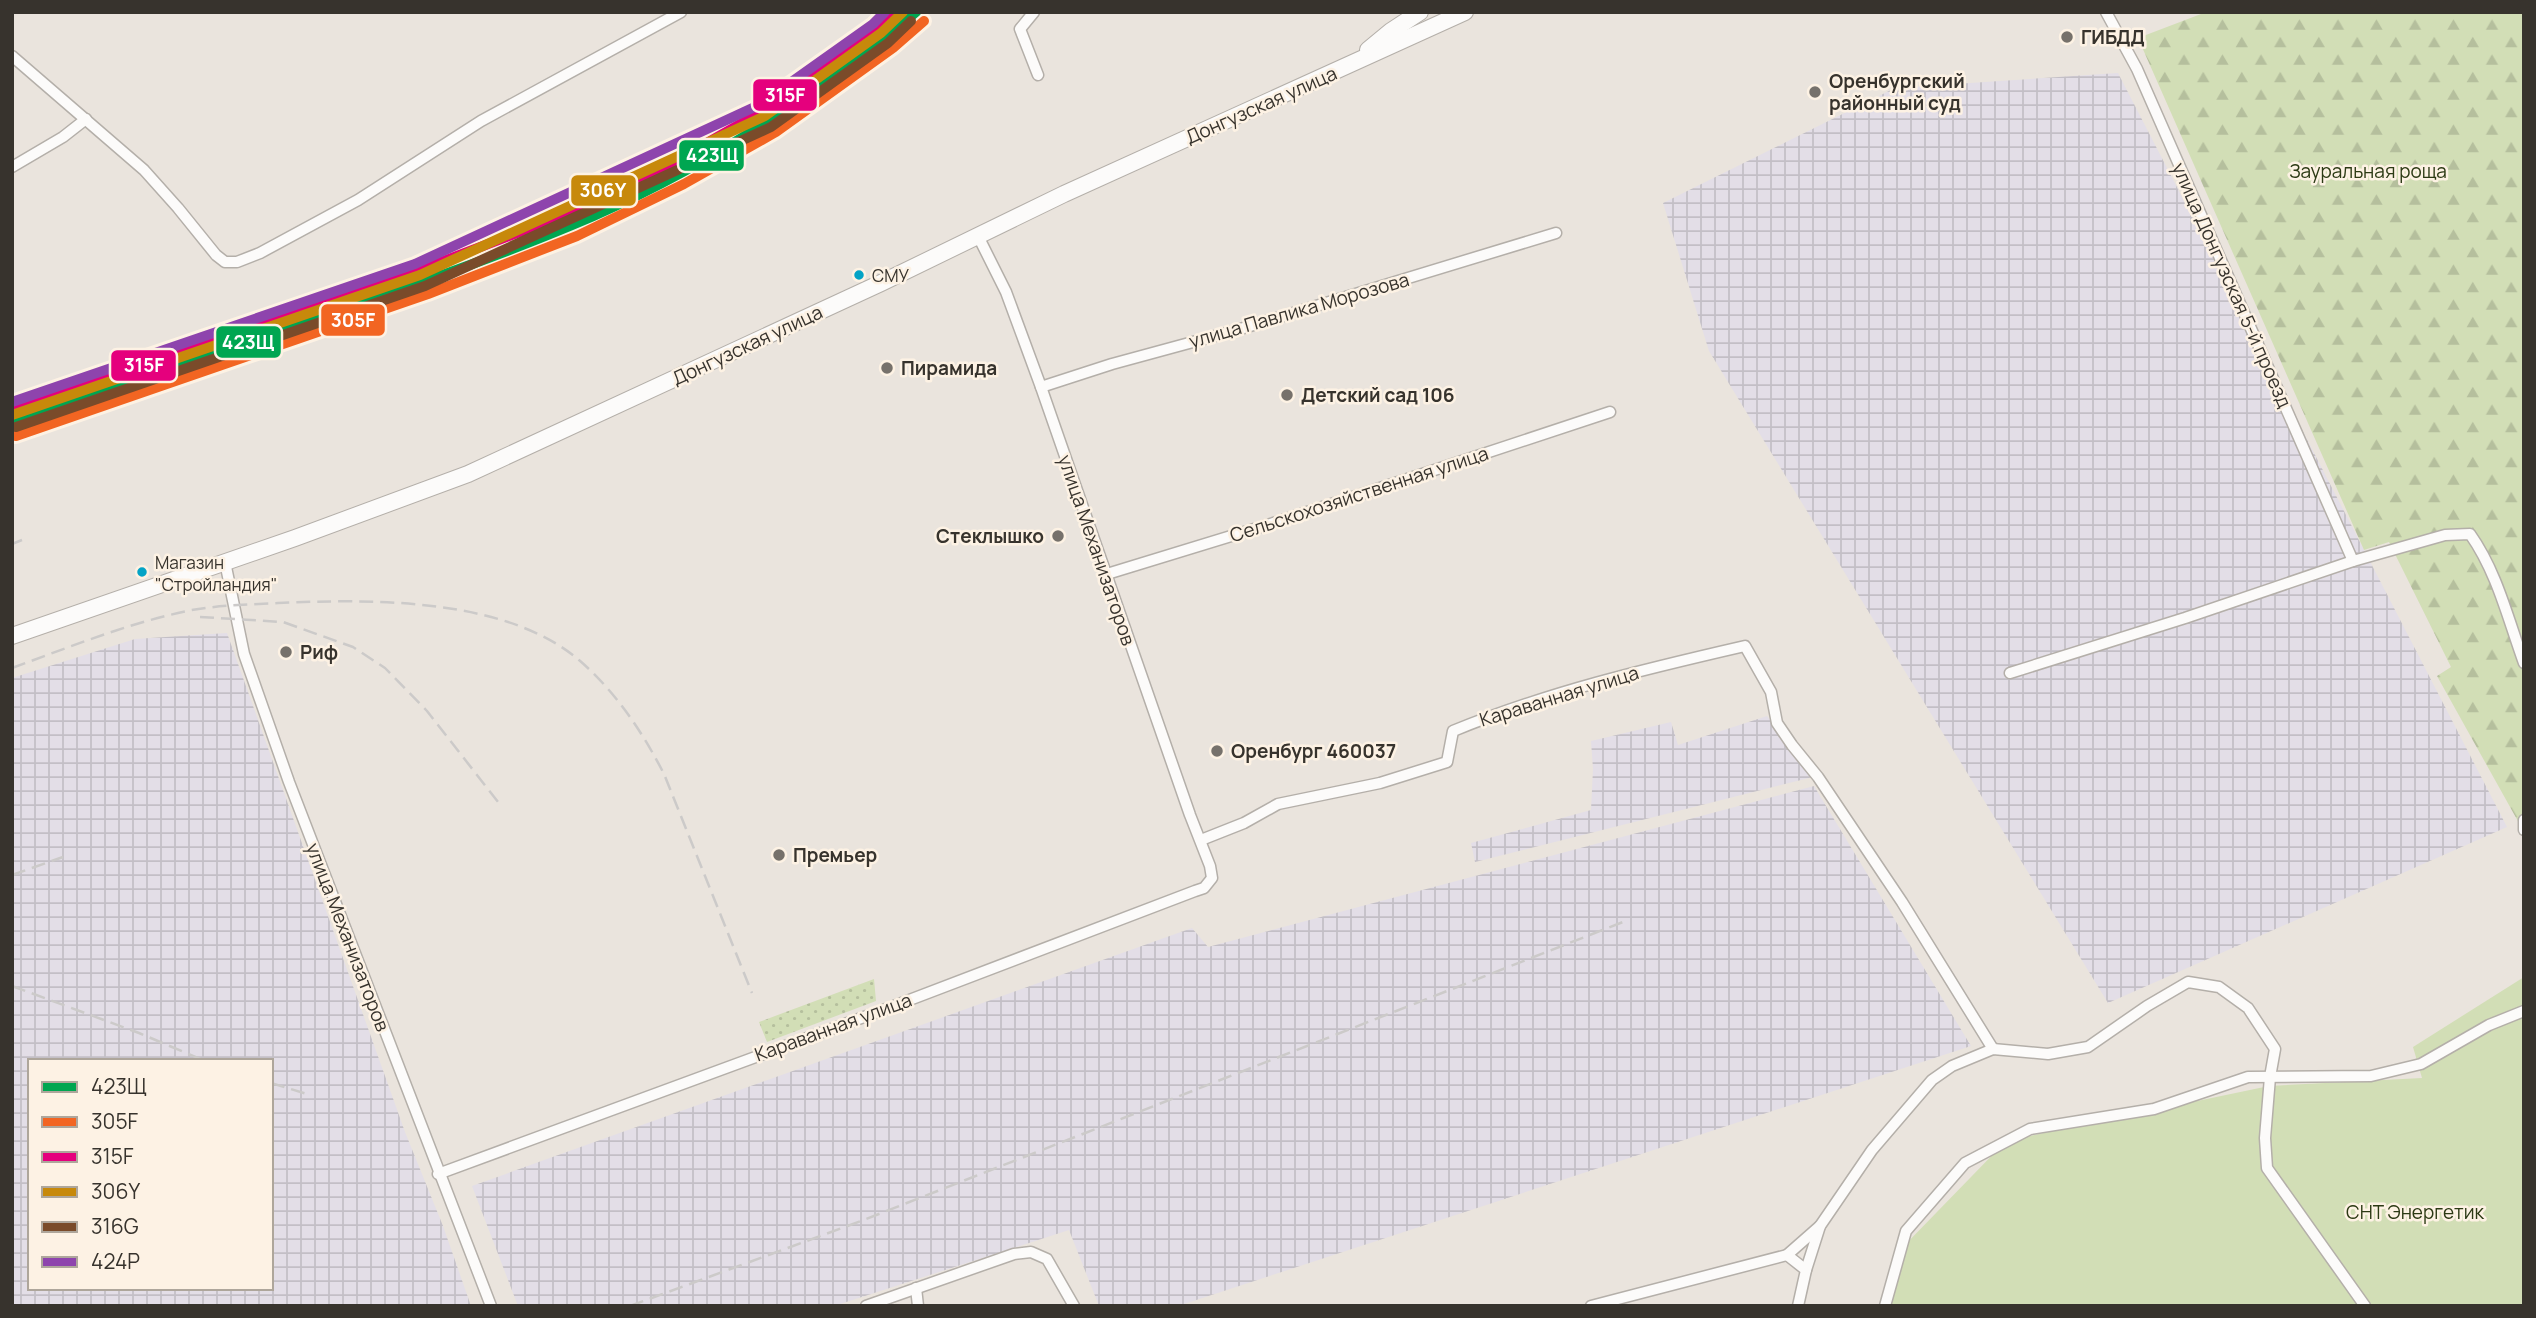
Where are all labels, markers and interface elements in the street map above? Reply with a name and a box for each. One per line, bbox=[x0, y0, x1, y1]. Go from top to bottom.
place label: ГИБДД bbox=[2081, 24, 2145, 50]
marker: ГИБДД bbox=[2059, 29, 2075, 45]
street label: Донгузская улица bbox=[1181, 60, 1341, 150]
place label: Оренбургский районный суд bbox=[1829, 68, 1965, 116]
line badge: 315F bbox=[752, 78, 818, 112]
text: 315F bbox=[765, 82, 805, 108]
marker: Оренбургский районный суд bbox=[1807, 84, 1823, 100]
line badge: 423Щ bbox=[678, 139, 745, 172]
text: 423Щ bbox=[686, 142, 739, 168]
street label: улица Донгузская 5-й проезд bbox=[2166, 158, 2298, 412]
park label: Зауральная роща bbox=[2289, 158, 2447, 184]
line badge: 306Y bbox=[570, 174, 637, 207]
text: 306Y bbox=[580, 177, 627, 203]
place label: СМУ bbox=[872, 264, 909, 287]
street label: улица Павлика Морозова bbox=[1186, 266, 1412, 354]
marker: СМУ bbox=[852, 268, 866, 282]
street label: Донгузская улица bbox=[668, 299, 826, 391]
line badge: 305F bbox=[320, 303, 386, 337]
text: 305F bbox=[331, 307, 375, 333]
line badge: 423Щ bbox=[215, 325, 282, 359]
text: 423Щ bbox=[222, 329, 275, 355]
line badge: 315F bbox=[110, 349, 177, 382]
text: 315F bbox=[124, 352, 164, 378]
place label: Пирамида bbox=[901, 355, 997, 381]
marker: Пирамида bbox=[879, 360, 895, 376]
place label: Детский сад 106 bbox=[1301, 382, 1455, 408]
marker: Детский сад 106 bbox=[1279, 387, 1295, 403]
street label: Сельскохозяйственная улица bbox=[1226, 440, 1492, 548]
street label: улица Механизаторов bbox=[1052, 451, 1142, 649]
place label: Стеклышко bbox=[936, 523, 1044, 549]
marker: Стеклышко bbox=[1050, 528, 1066, 544]
place label: Магазин "Стройландия" bbox=[155, 551, 277, 596]
marker: Магазин "Стройландия" bbox=[135, 565, 149, 579]
place label: Риф bbox=[300, 639, 338, 665]
marker: Риф bbox=[278, 644, 294, 660]
street label: Караванная улица bbox=[1476, 659, 1642, 733]
place label: Оренбург 460037 bbox=[1231, 738, 1396, 764]
marker: Оренбург 460037 bbox=[1209, 743, 1225, 759]
street label: улица Механизаторов bbox=[300, 839, 396, 1035]
place label: Премьер bbox=[793, 842, 877, 868]
marker: Премьер bbox=[771, 847, 787, 863]
street label: Караванная улица bbox=[751, 987, 915, 1067]
legend bbox=[28, 1059, 273, 1290]
text: 423Щ bbox=[91, 1072, 147, 1100]
text: 305F bbox=[91, 1107, 139, 1135]
text: 315F bbox=[91, 1142, 134, 1170]
text: 306Y bbox=[91, 1177, 140, 1205]
park label: СНТ Энергетик bbox=[2346, 1199, 2484, 1225]
text: 316G bbox=[91, 1212, 139, 1240]
text: 424Р bbox=[91, 1247, 140, 1275]

